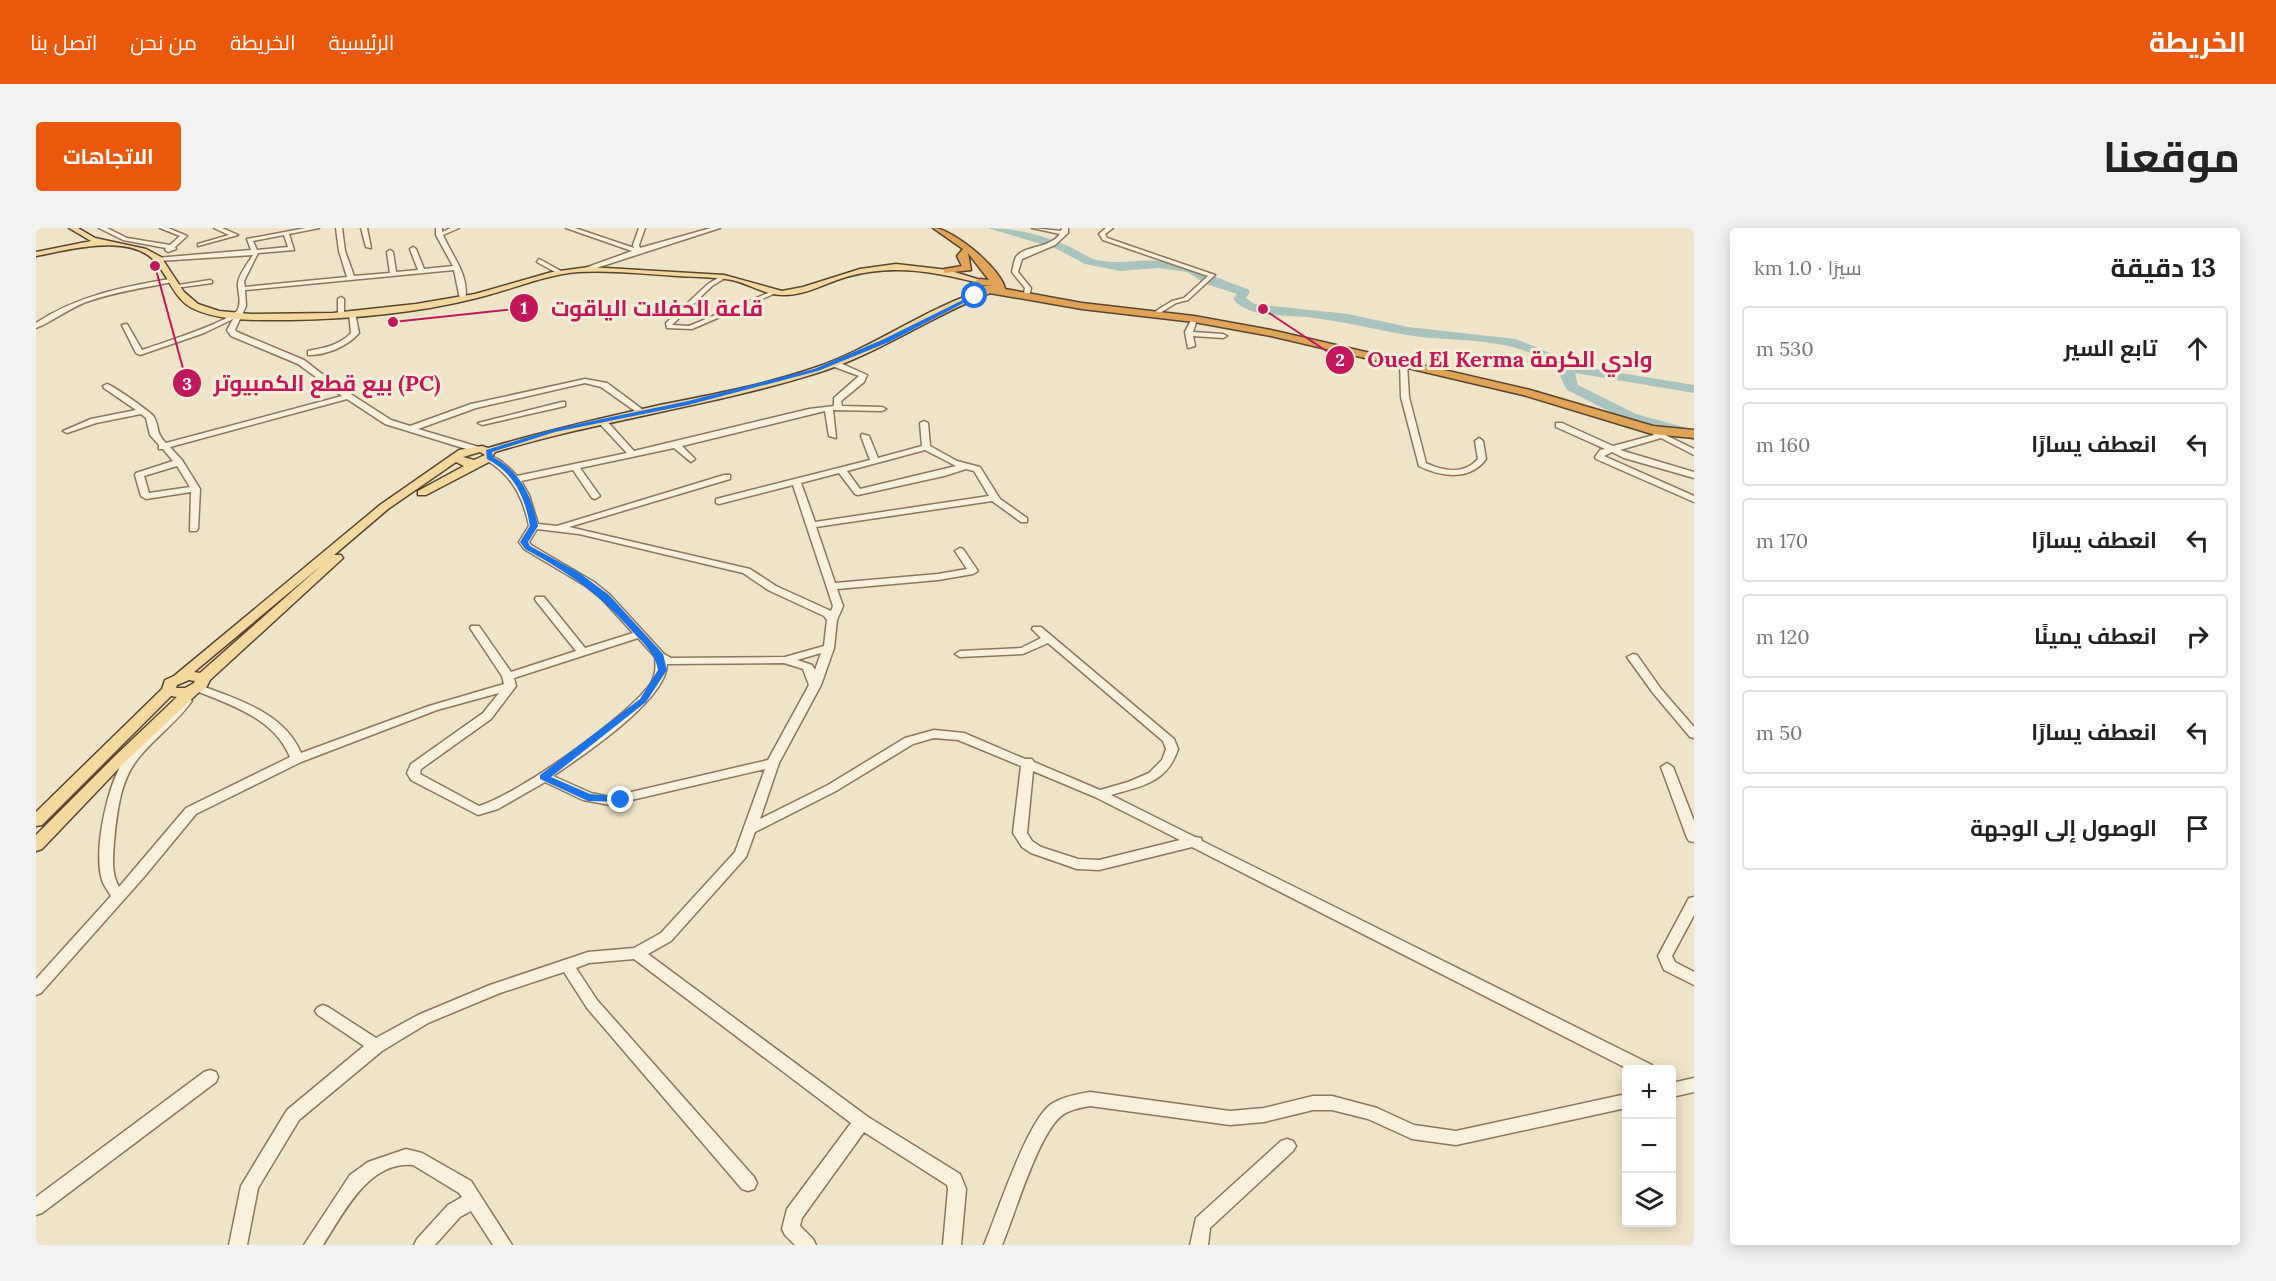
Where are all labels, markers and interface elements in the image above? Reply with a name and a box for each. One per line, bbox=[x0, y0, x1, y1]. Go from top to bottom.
text: الخريطة bbox=[2149, 24, 2246, 60]
text: اتصل بنا bbox=[30, 29, 97, 56]
text: من نحن bbox=[130, 29, 197, 56]
text: الخريطة bbox=[230, 29, 296, 56]
text: الرئيسية bbox=[329, 29, 394, 56]
button: الاتجاهات bbox=[36, 122, 181, 191]
text: موقعنا bbox=[2103, 130, 2240, 184]
text: 13 دقيقة bbox=[2111, 251, 2216, 284]
text: سيرًا · 1.0 km bbox=[1754, 255, 1862, 280]
route start bbox=[961, 282, 987, 308]
callout: قاعة الحفلات الياقوت bbox=[509, 288, 775, 328]
text: قاعة الحفلات الياقوت bbox=[551, 294, 763, 322]
text: 1 bbox=[520, 296, 528, 319]
icon: ahead bbox=[2181, 332, 2214, 365]
text: تابع السير bbox=[2064, 334, 2157, 362]
text: 530 m bbox=[1756, 336, 1814, 361]
callout: Oued El Kerma وادي الكرمة bbox=[1325, 340, 1664, 380]
text: Oued El Kerma وادي الكرمة bbox=[1367, 345, 1653, 377]
text: 2 bbox=[1335, 348, 1345, 371]
callout: بيع قطع الكمبيوتر (PC) bbox=[172, 363, 453, 403]
text: بيع قطع الكمبيوتر (PC) bbox=[212, 369, 441, 398]
text: 3 bbox=[182, 372, 192, 395]
icon: left bbox=[2181, 428, 2214, 461]
text: انعطف يسارًا bbox=[2031, 430, 2157, 458]
text: 160 m bbox=[1756, 432, 1810, 457]
icon: left bbox=[2181, 524, 2214, 557]
text: انعطف يسارًا bbox=[2031, 526, 2157, 554]
text: 170 m bbox=[1756, 528, 1808, 553]
icon: right bbox=[2181, 620, 2214, 653]
text: انعطف يمينًا bbox=[2034, 622, 2157, 650]
text: 120 m bbox=[1756, 624, 1810, 649]
icon: left bbox=[2181, 716, 2214, 749]
text: انعطف يسارًا bbox=[2031, 718, 2157, 746]
text: 50 m bbox=[1756, 720, 1802, 745]
route end bbox=[607, 786, 633, 812]
icon: arrive bbox=[2181, 812, 2214, 845]
text: الوصول إلى الوجهة bbox=[1970, 814, 2157, 842]
map controls bbox=[1622, 1065, 1676, 1227]
button: + bbox=[1622, 1065, 1676, 1119]
button: − bbox=[1622, 1119, 1676, 1173]
button: layers bbox=[1622, 1173, 1676, 1227]

